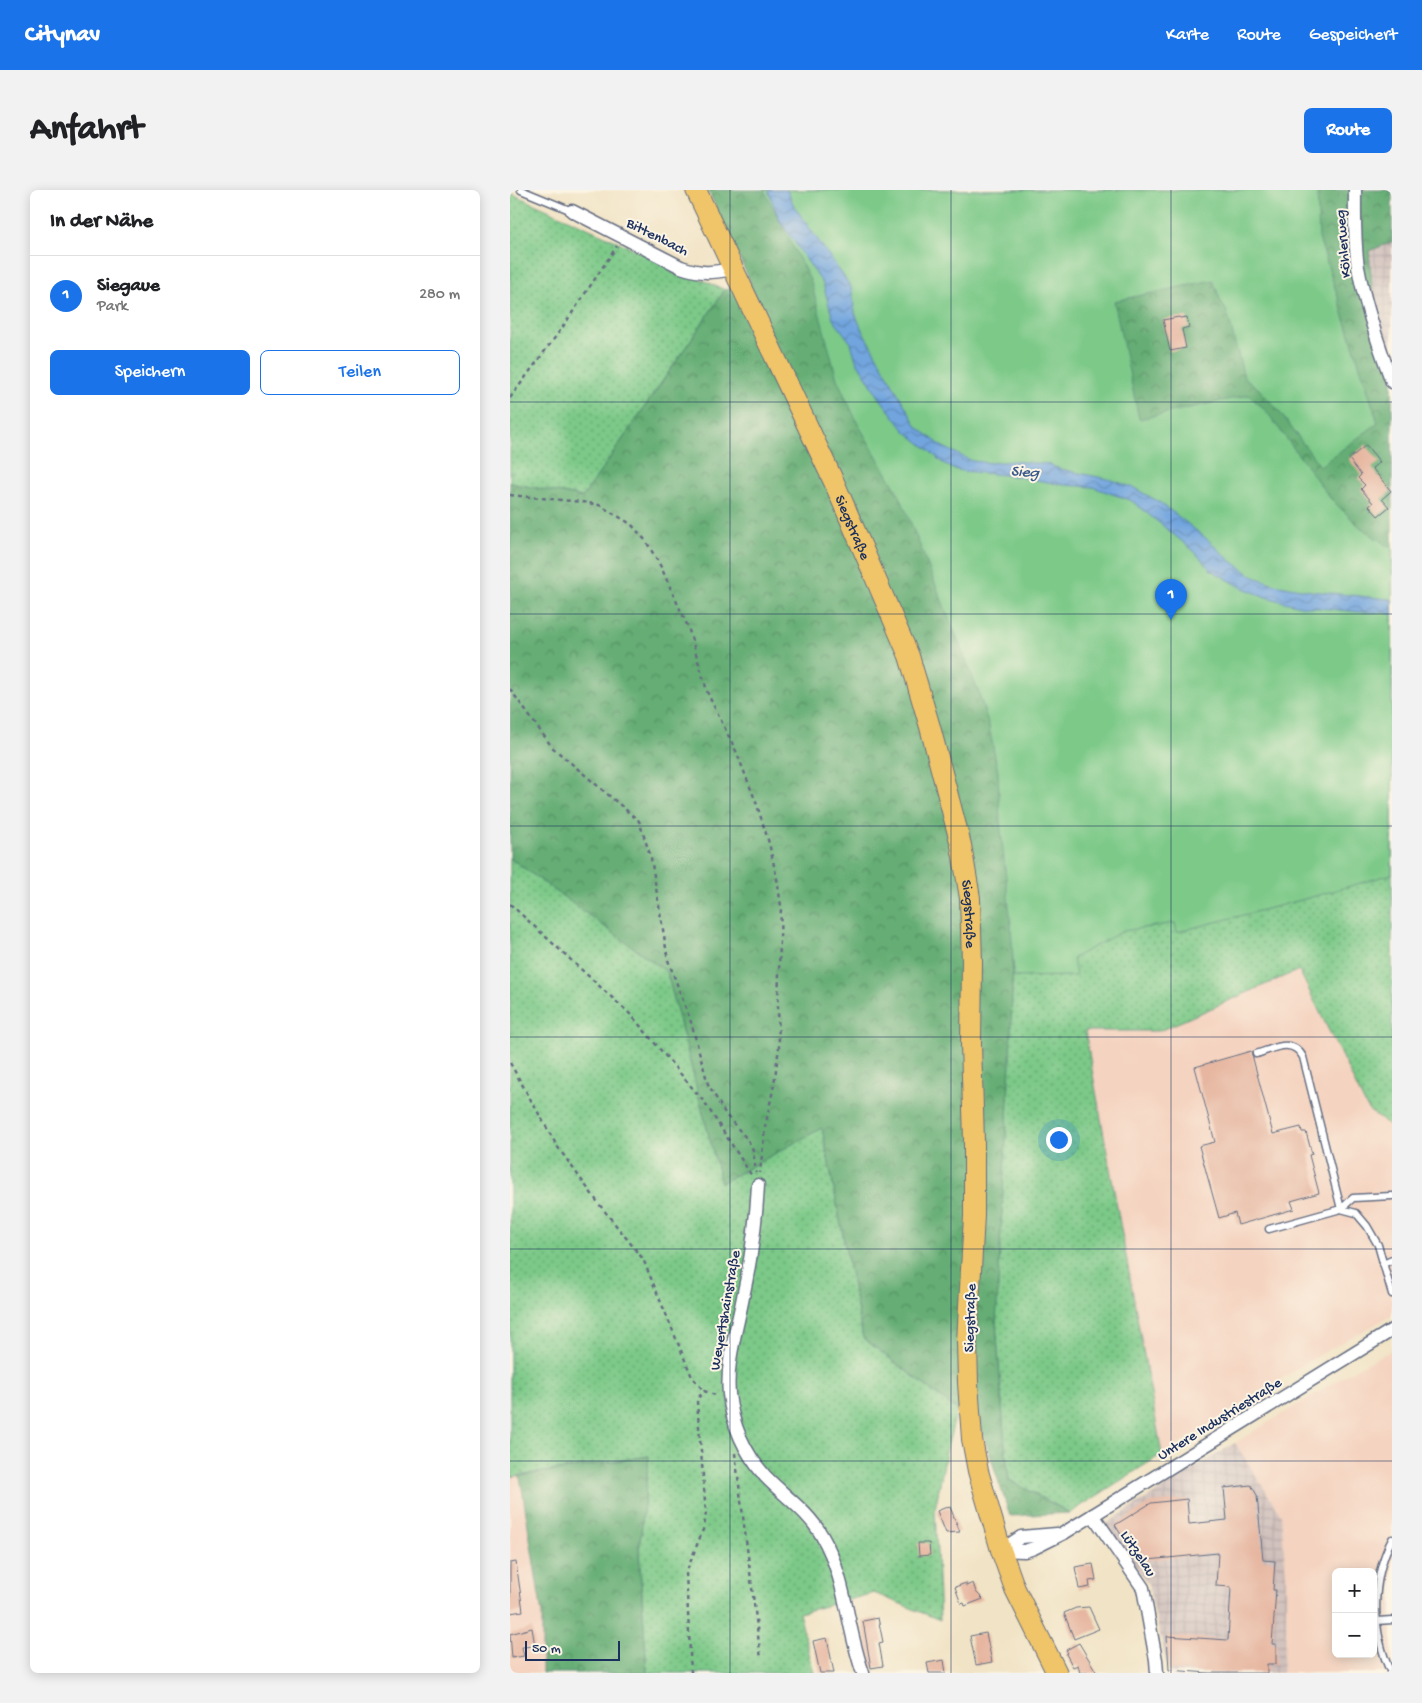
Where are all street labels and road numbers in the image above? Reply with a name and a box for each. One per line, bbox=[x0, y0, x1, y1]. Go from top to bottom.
street label: Köhlerweg bbox=[1332, 209, 1356, 279]
street label: Bittenbach bbox=[622, 214, 691, 261]
street label: Siegstraße bbox=[830, 493, 874, 563]
street label: Siegstraße bbox=[956, 878, 979, 949]
street label: Weyertshainstraße bbox=[707, 1249, 745, 1372]
street label: Siegstraße bbox=[961, 1283, 981, 1353]
street label: Untere Industriestraße bbox=[1155, 1374, 1286, 1465]
street label: Lützelau bbox=[1115, 1528, 1159, 1581]

